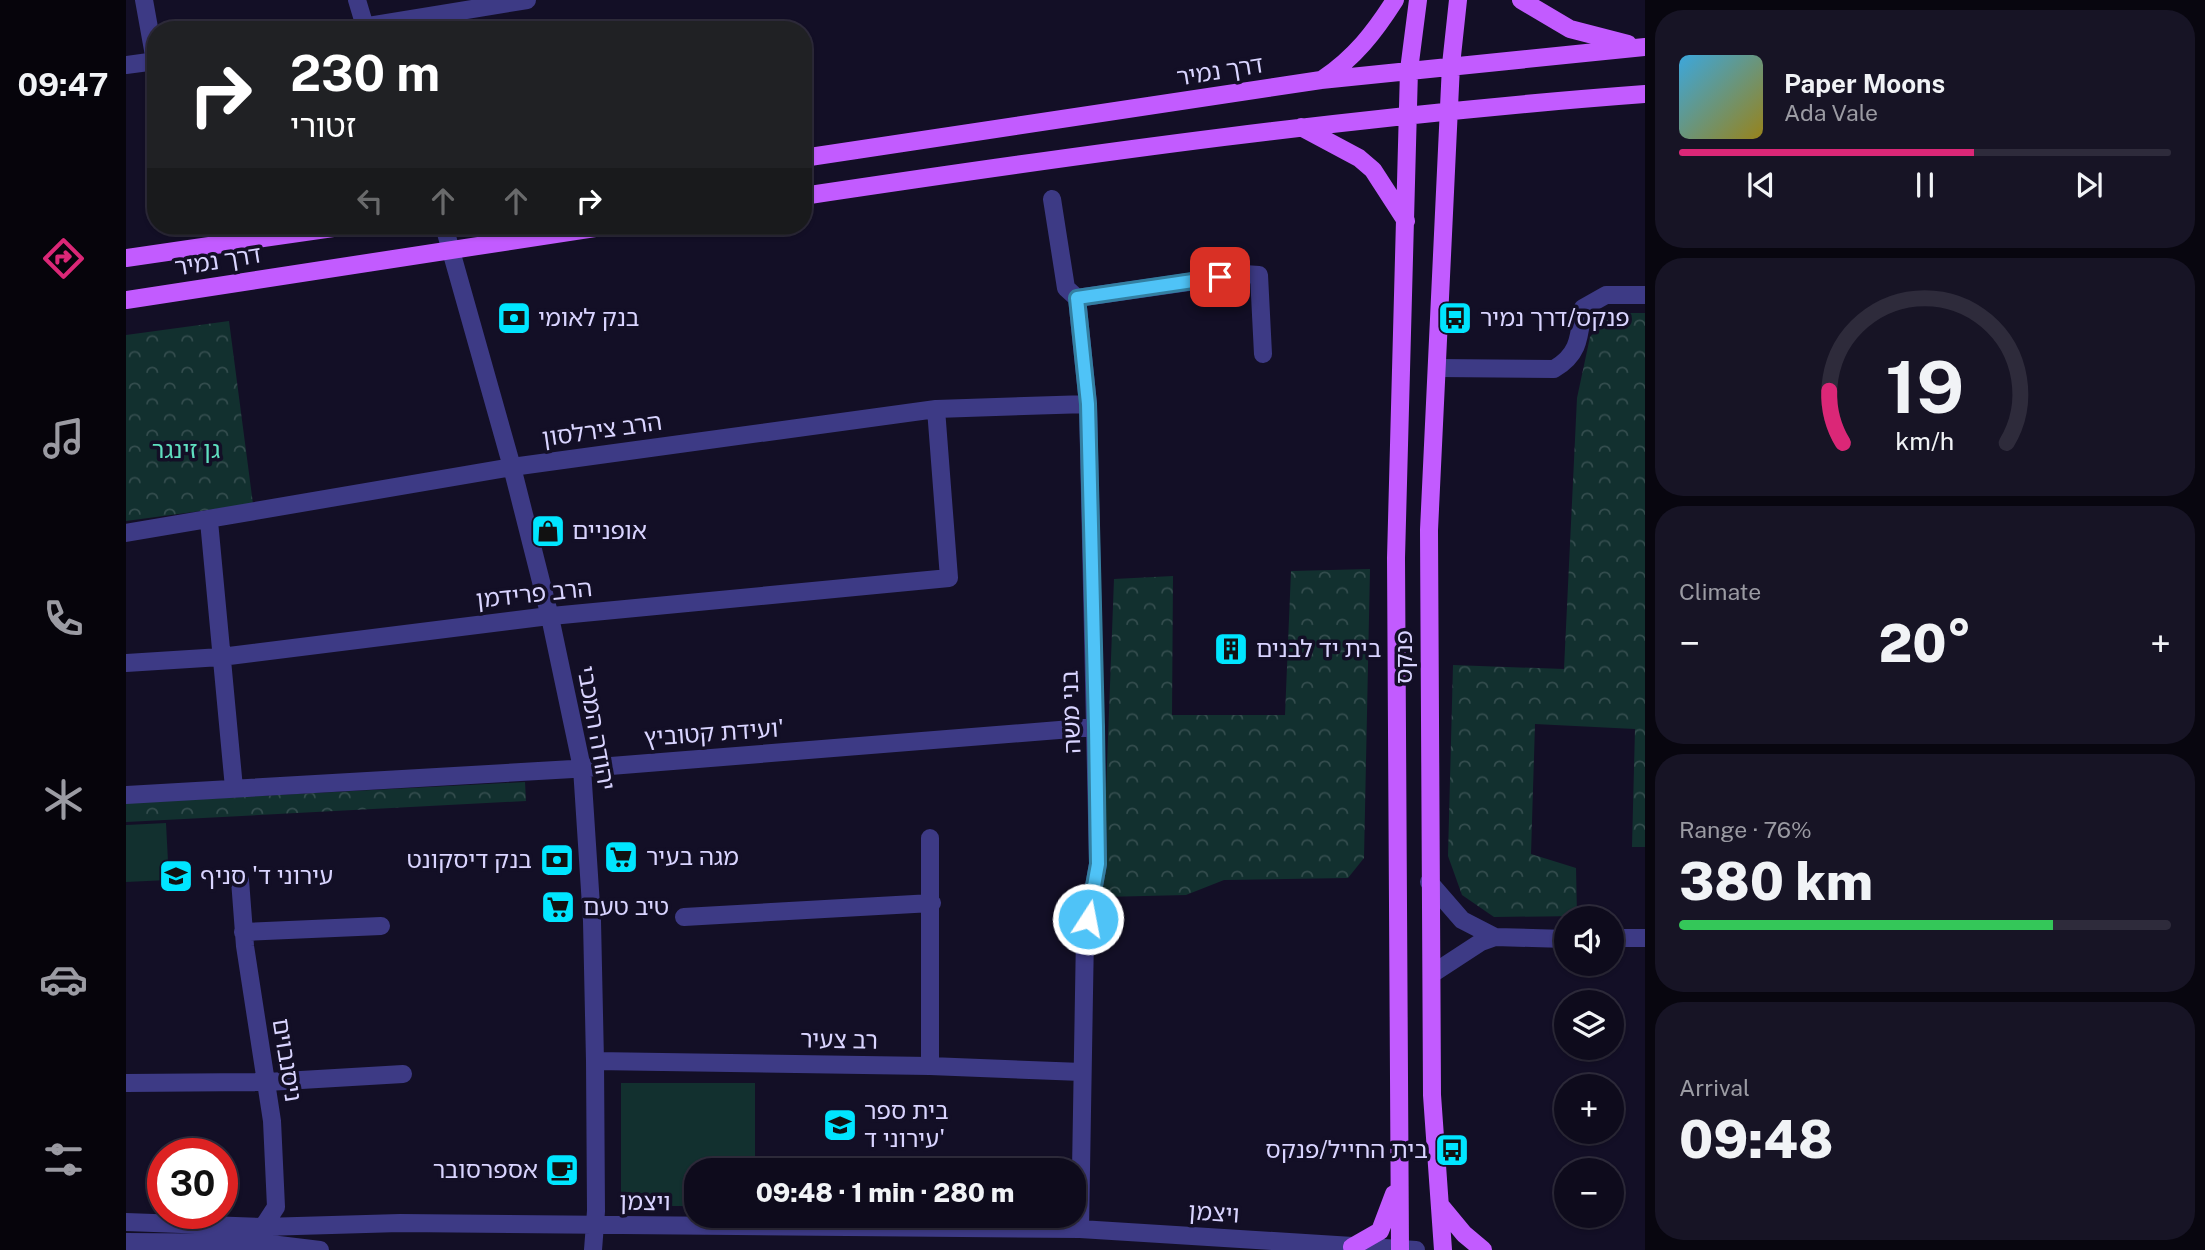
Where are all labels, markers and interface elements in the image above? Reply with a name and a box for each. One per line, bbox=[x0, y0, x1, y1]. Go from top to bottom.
text: 230 m bbox=[290, 44, 440, 102]
icon: right bbox=[175, 49, 266, 140]
street label: דרך נמיר bbox=[1175, 49, 1265, 91]
text: 09:47 bbox=[17, 66, 109, 103]
text: Paper Moons bbox=[1784, 68, 1945, 99]
text: Ada Vale bbox=[1784, 99, 1878, 126]
text: זטורי bbox=[290, 107, 356, 144]
icon: previous bbox=[1742, 166, 1780, 204]
icon: pause bbox=[1906, 166, 1944, 204]
icon: next bbox=[2070, 166, 2108, 204]
icon: left bbox=[351, 182, 389, 220]
icon: ahead bbox=[424, 182, 462, 220]
icon: ahead bbox=[497, 182, 535, 220]
icon: right bbox=[570, 182, 608, 220]
icon: directions bbox=[39, 234, 88, 283]
street label: דרך נמיר bbox=[173, 239, 263, 281]
pin bbox=[1190, 247, 1250, 307]
icon: arrive bbox=[1201, 258, 1239, 296]
bank icon: בנק לאומי bbox=[495, 299, 533, 337]
bus stop icon: פנקס/דרך נמיר bbox=[1436, 299, 1474, 337]
place label: בנק לאומי bbox=[538, 303, 640, 331]
place label: פנקס/דרך נמיר bbox=[1480, 303, 1630, 331]
text: 19 bbox=[1885, 344, 1965, 429]
street label: הרב צירלסון bbox=[540, 407, 664, 451]
icon: music bbox=[39, 414, 88, 463]
text: km/h bbox=[1896, 426, 1954, 456]
park label: גן זינגר bbox=[152, 435, 220, 463]
shop icon: אופניים bbox=[529, 512, 567, 550]
place label: אופניים bbox=[572, 516, 647, 544]
street label: הרב פרידמן bbox=[474, 573, 593, 613]
text: Climate bbox=[1679, 578, 1761, 605]
icon: phone bbox=[39, 594, 88, 643]
text: 20° bbox=[1878, 613, 1972, 674]
text: − bbox=[1679, 621, 1700, 666]
text: + bbox=[2150, 621, 2171, 666]
building icon: בית יד לבנים bbox=[1212, 630, 1250, 668]
street label: פנקס bbox=[1389, 630, 1417, 684]
place label: בית יד לבנים bbox=[1256, 634, 1381, 662]
street label: יהודה המכבי bbox=[572, 663, 622, 792]
street label: בני משה bbox=[1055, 670, 1085, 754]
street label: ועידת קטוביץ' bbox=[643, 713, 785, 751]
icon: climate bbox=[39, 775, 88, 824]
text: Range · 76% bbox=[1679, 816, 1812, 843]
supermarket icon: מגה בעיר bbox=[602, 838, 640, 876]
bank icon: בנק דיסקונט bbox=[538, 841, 576, 879]
place label: מגה בעיר bbox=[646, 842, 739, 870]
place label: בנק דיסקונט bbox=[407, 845, 532, 873]
text: 380 km bbox=[1679, 851, 1873, 912]
school or university icon: עירוני ד' סניף bbox=[157, 857, 195, 895]
place label: עירוני ד' סניף bbox=[200, 861, 333, 889]
position arrow bbox=[1051, 882, 1125, 956]
supermarket icon: טיב טעם bbox=[539, 888, 577, 926]
place label: טיב טעם bbox=[583, 892, 669, 920]
map controls bbox=[1554, 906, 1624, 1228]
button: sound bbox=[1554, 906, 1624, 976]
icon: car bbox=[39, 955, 88, 1004]
button: layers bbox=[1554, 990, 1624, 1060]
street label: ניסנבוים bbox=[268, 1016, 308, 1103]
street label: רב צעיר bbox=[800, 1024, 878, 1054]
button: + bbox=[1554, 1074, 1624, 1144]
text: Arrival bbox=[1679, 1074, 1750, 1101]
place label: בית ספר עירוני ד' bbox=[864, 1096, 949, 1152]
school or university icon: בית ספר עירוני ד' bbox=[821, 1106, 859, 1144]
text: 09:48 bbox=[1679, 1109, 1834, 1170]
bus stop icon: בית החייל/פנקס bbox=[1433, 1131, 1471, 1169]
icon: filters bbox=[39, 1135, 88, 1184]
place label: בית החייל/פנקס bbox=[1265, 1135, 1428, 1163]
speed limit sign: 30 bbox=[147, 1138, 238, 1229]
cafe icon: אספרסובר bbox=[543, 1151, 581, 1189]
place label: אספרסובר bbox=[433, 1155, 538, 1183]
button: − bbox=[1554, 1158, 1624, 1228]
text: 09:48 · 1 min · 280 m bbox=[756, 1177, 1014, 1208]
street label: ויצמן bbox=[619, 1187, 671, 1215]
street label: ויצמן bbox=[1187, 1196, 1241, 1228]

